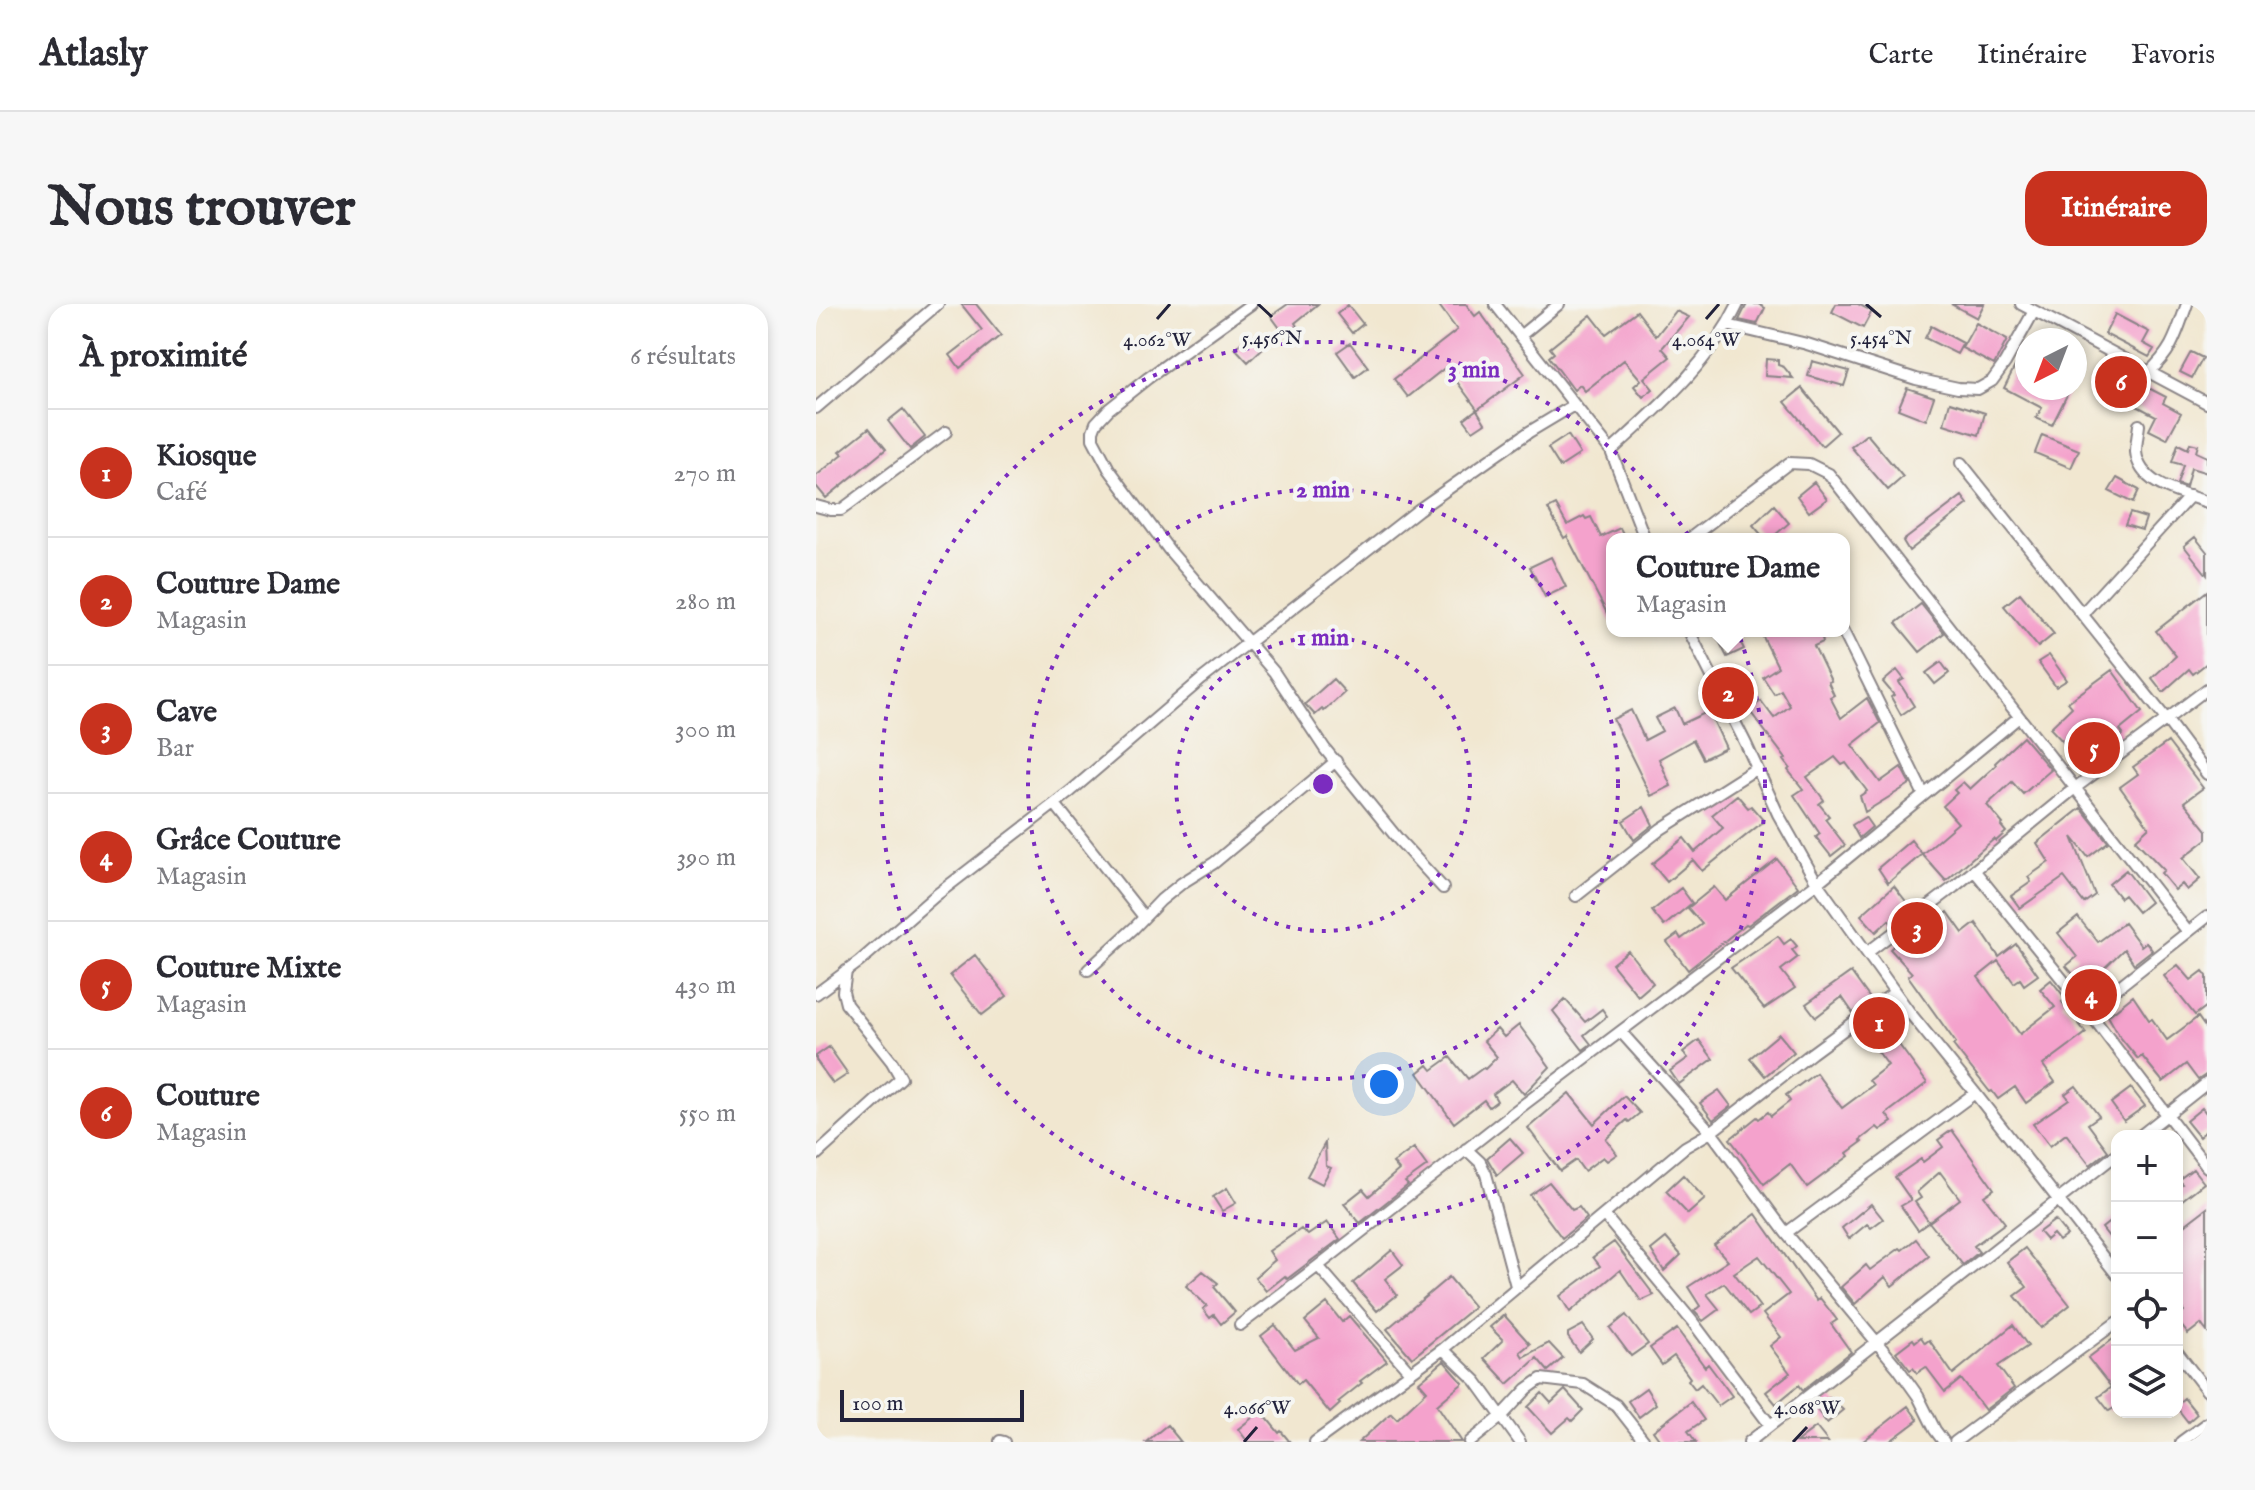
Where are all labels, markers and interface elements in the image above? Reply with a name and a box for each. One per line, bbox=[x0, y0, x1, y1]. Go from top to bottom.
text: Atlasly bbox=[40, 31, 148, 79]
text: Carte bbox=[1868, 38, 1933, 73]
text: Itinéraire bbox=[1977, 38, 2087, 73]
text: Favoris bbox=[2131, 38, 2215, 73]
button: Itinéraire bbox=[2025, 171, 2207, 246]
text: Nous trouver bbox=[48, 173, 355, 244]
text: 5.456°N bbox=[1242, 326, 1302, 351]
text: 5.454°N bbox=[1850, 326, 1912, 351]
text: 4.062°W bbox=[1123, 328, 1192, 353]
text: 4.064°W bbox=[1672, 328, 1741, 353]
north arrow bbox=[2015, 328, 2087, 400]
text: À proximité bbox=[80, 335, 247, 378]
text: 6 résultats bbox=[630, 340, 736, 373]
pin: 6 bbox=[2095, 352, 2147, 412]
text: 3 min bbox=[1448, 355, 1500, 386]
text: Kiosque bbox=[156, 438, 256, 476]
text: 1 bbox=[101, 457, 111, 490]
text: 270 m bbox=[673, 457, 736, 490]
text: 2 min bbox=[1296, 475, 1350, 506]
text: Café bbox=[156, 476, 207, 509]
popup bbox=[1606, 533, 1850, 637]
text: Couture Dame bbox=[1636, 550, 1820, 588]
text: Couture Dame bbox=[156, 566, 340, 604]
text: 2 bbox=[100, 585, 112, 618]
text: 280 m bbox=[675, 585, 736, 618]
text: Magasin bbox=[1636, 588, 1727, 621]
text: Magasin bbox=[156, 604, 247, 637]
text: 1 min bbox=[1297, 623, 1349, 654]
pin: 2 bbox=[1702, 663, 1754, 723]
text: Cave bbox=[156, 694, 217, 732]
text: 3 bbox=[101, 713, 111, 746]
text: 300 m bbox=[675, 713, 736, 746]
pin: 5 bbox=[2068, 718, 2120, 778]
text: Bar bbox=[156, 732, 194, 765]
centre of rings bbox=[1309, 770, 1337, 798]
text: Grâce Couture bbox=[156, 822, 341, 860]
text: 4 bbox=[100, 841, 112, 874]
text: 390 m bbox=[676, 841, 736, 874]
text: Magasin bbox=[156, 860, 247, 893]
pin: 3 bbox=[1891, 898, 1943, 958]
text: Couture Mixte bbox=[156, 950, 341, 988]
pin: 4 bbox=[2065, 965, 2117, 1025]
text: 5 bbox=[101, 969, 111, 1002]
text: 430 m bbox=[675, 969, 736, 1002]
text: Magasin bbox=[156, 988, 247, 1021]
pin: 1 bbox=[1853, 993, 1905, 1053]
your location bbox=[1364, 1064, 1404, 1104]
text: Couture bbox=[156, 1078, 260, 1116]
text: 6 bbox=[101, 1097, 111, 1130]
text: 550 m bbox=[679, 1097, 736, 1130]
text: Magasin bbox=[156, 1116, 247, 1149]
map controls bbox=[2111, 1130, 2183, 1418]
button: + bbox=[2111, 1130, 2183, 1202]
button: − bbox=[2111, 1202, 2183, 1274]
button: locate bbox=[2111, 1274, 2183, 1346]
button: layers bbox=[2111, 1346, 2183, 1418]
scale bar bbox=[840, 1386, 1024, 1422]
text: 100 m bbox=[852, 1390, 904, 1418]
text: 4.066°W bbox=[1224, 1396, 1291, 1421]
text: 4.068°W bbox=[1774, 1396, 1841, 1421]

